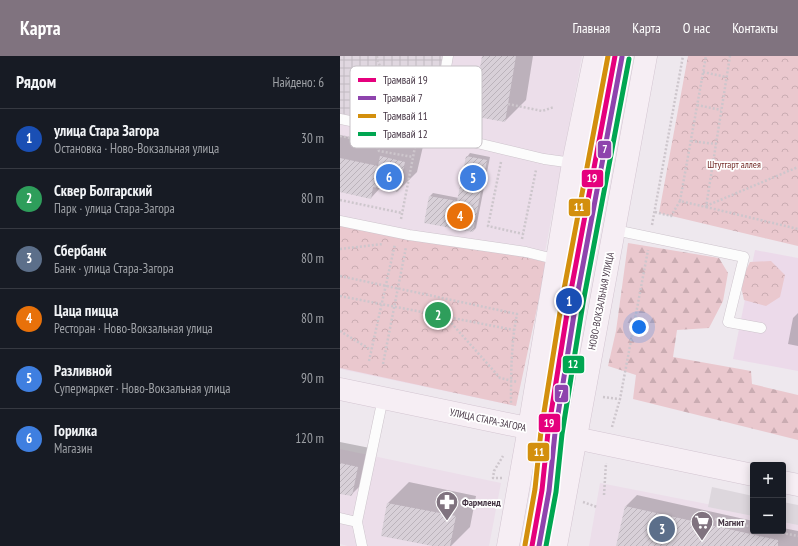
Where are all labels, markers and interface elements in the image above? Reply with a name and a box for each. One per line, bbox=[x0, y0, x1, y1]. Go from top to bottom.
text: Карта bbox=[20, 16, 61, 40]
text: Главная bbox=[572, 19, 610, 37]
text: Карта bbox=[632, 19, 661, 37]
text: О нас bbox=[683, 19, 710, 37]
text: Контакты bbox=[732, 19, 778, 37]
legend bbox=[350, 66, 482, 148]
text: Рядом bbox=[16, 71, 56, 93]
text: Трамвай 19 bbox=[383, 73, 428, 87]
text: Найдено: 6 bbox=[273, 74, 324, 91]
text: Трамвай 7 bbox=[383, 91, 423, 105]
text: Трамвай 11 bbox=[383, 109, 428, 123]
text: улица Стара Загора bbox=[54, 121, 159, 140]
text: Трамвай 12 bbox=[383, 127, 428, 141]
text: 1 bbox=[26, 130, 32, 147]
text: 30 m bbox=[301, 130, 324, 147]
text: Остановка · Ново-Вокзальная улица bbox=[54, 140, 219, 157]
line badge: 7 bbox=[597, 140, 612, 159]
text: 7 bbox=[602, 142, 608, 156]
park label: Штутгарт аллея bbox=[707, 158, 761, 171]
pin: 6 bbox=[376, 162, 402, 192]
pin: 5 bbox=[460, 163, 486, 193]
line badge: 19 bbox=[581, 169, 604, 188]
text: 19 bbox=[587, 171, 597, 185]
text: Сквер Болгарский bbox=[54, 181, 152, 200]
text: 2 bbox=[26, 190, 32, 207]
text: 80 m bbox=[301, 190, 324, 207]
line badge: 11 bbox=[568, 198, 591, 217]
text: Парк · улица Стара-Загора bbox=[54, 200, 175, 217]
text: 11 bbox=[574, 200, 584, 214]
pin: 4 bbox=[447, 201, 473, 231]
text: Сбербанк bbox=[54, 241, 106, 260]
text: 3 bbox=[26, 250, 32, 267]
text: 80 m bbox=[301, 250, 324, 267]
street label: НОВО-ВОКЗАЛЬНАЯ УЛИЦА bbox=[585, 251, 617, 351]
text: Банк · улица Стара-Загора bbox=[54, 260, 174, 277]
pin: 1 bbox=[556, 286, 582, 316]
pin: 2 bbox=[425, 300, 451, 330]
text: Цаца пицца bbox=[54, 301, 118, 320]
text: 4 bbox=[26, 310, 32, 327]
text: 80 m bbox=[301, 310, 324, 327]
your location bbox=[629, 317, 649, 337]
text: Ресторан · Ново-Вокзальная улица bbox=[54, 320, 213, 337]
line badge: 12 bbox=[562, 355, 585, 374]
text: 12 bbox=[568, 357, 578, 371]
text: Разливной bbox=[54, 361, 112, 380]
text: 5 bbox=[26, 370, 32, 387]
text: 90 m bbox=[301, 370, 324, 387]
text: Супермаркет · Ново-Вокзальная улица bbox=[54, 380, 231, 397]
line badge: 7 bbox=[554, 384, 569, 403]
text: 7 bbox=[558, 387, 564, 401]
street label: УЛИЦА СТАРА-ЗАГОРА bbox=[449, 406, 528, 435]
line badge: 19 bbox=[538, 413, 561, 433]
text: 19 bbox=[544, 416, 554, 430]
text: Горилка bbox=[54, 421, 97, 440]
text: 6 bbox=[26, 430, 32, 447]
text: 120 m bbox=[295, 430, 324, 447]
text: Магазин bbox=[54, 440, 92, 457]
line badge: 11 bbox=[527, 442, 550, 462]
text: 11 bbox=[534, 445, 544, 459]
map controls bbox=[750, 462, 786, 534]
button: + bbox=[750, 462, 786, 498]
pharmacy icon: Фармленд bbox=[434, 489, 460, 522]
place label: Фармленд bbox=[462, 496, 501, 509]
button: − bbox=[750, 498, 786, 534]
supermarket icon: Магнит bbox=[689, 509, 715, 542]
pin: 3 bbox=[649, 514, 675, 544]
place label: Магнит bbox=[718, 516, 745, 529]

